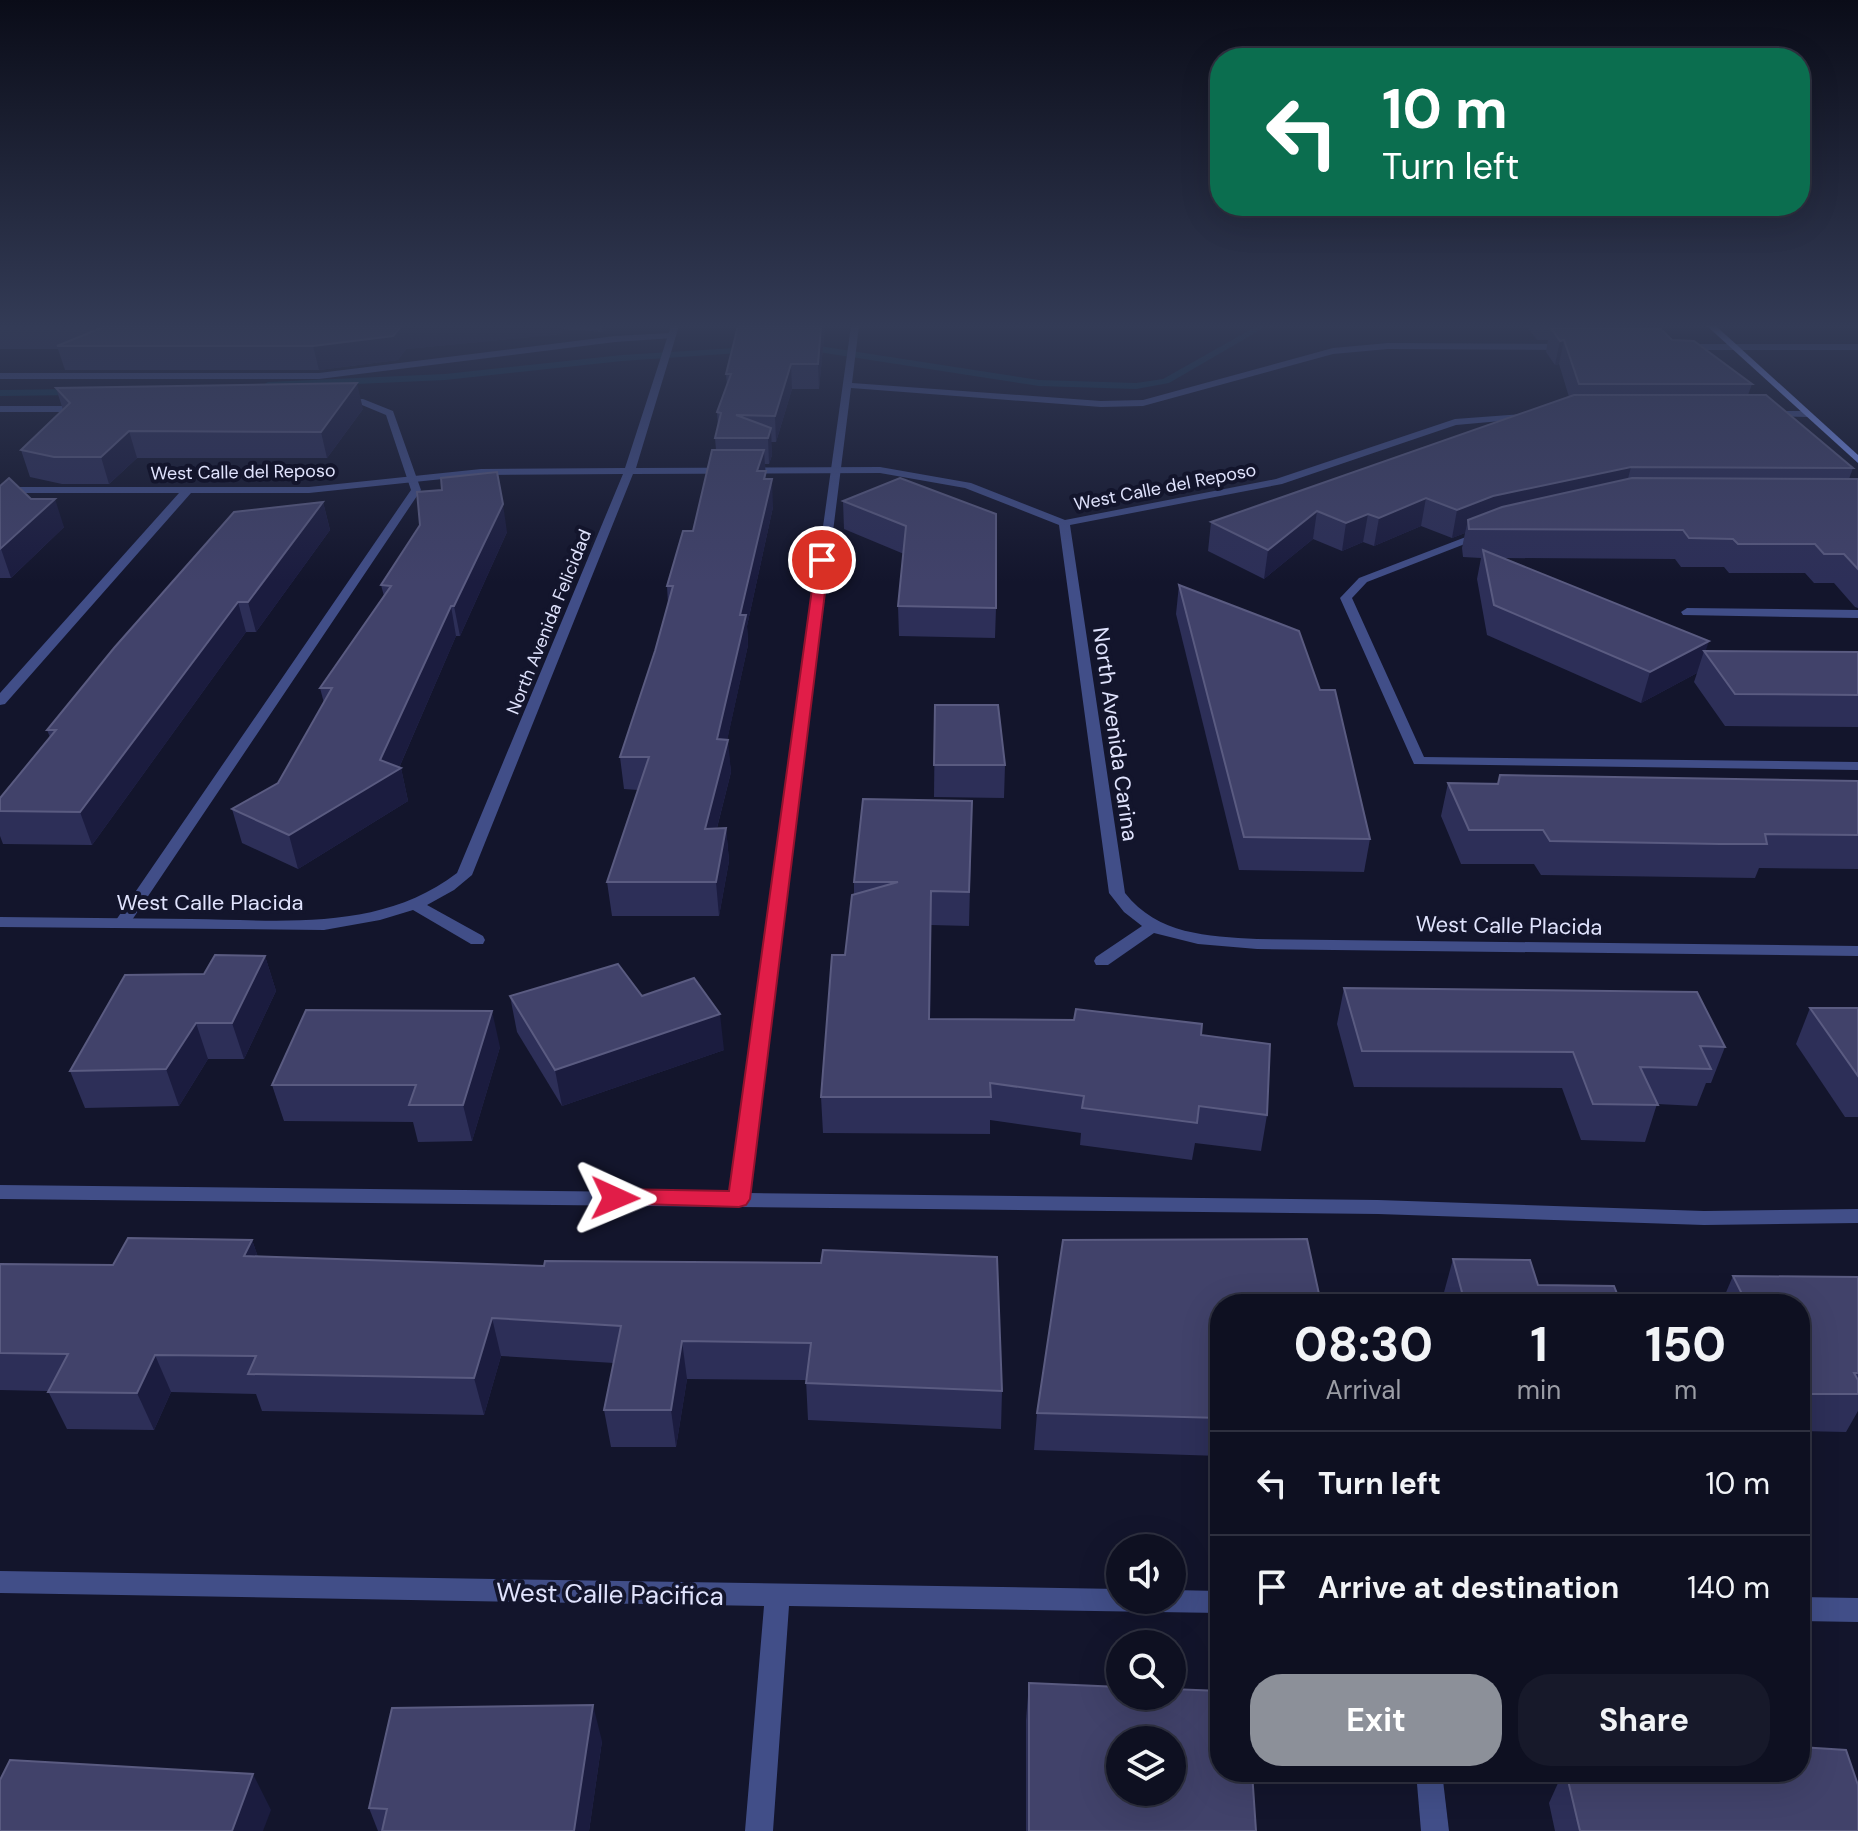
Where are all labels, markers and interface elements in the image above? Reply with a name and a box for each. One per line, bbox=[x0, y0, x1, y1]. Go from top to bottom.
text: 10 m bbox=[1382, 72, 1508, 145]
icon: left bbox=[1250, 80, 1354, 184]
text: Turn left bbox=[1382, 143, 1519, 190]
street label: West Calle del Reposo bbox=[150, 458, 336, 486]
street label: West Calle del Reposo bbox=[1072, 458, 1258, 516]
street label: North Avenida Felicidad bbox=[501, 526, 597, 718]
pin bbox=[788, 526, 856, 594]
icon: arrive bbox=[800, 538, 844, 582]
street label: North Avenida Carina bbox=[1086, 625, 1145, 843]
street label: West Calle Placida bbox=[117, 888, 303, 917]
street label: West Calle Placida bbox=[1415, 909, 1603, 942]
position arrow bbox=[573, 1156, 657, 1240]
text: 08:30 bbox=[1294, 1313, 1433, 1376]
text: 1 bbox=[1530, 1313, 1548, 1376]
text: 150 bbox=[1645, 1313, 1726, 1376]
text: Arrival bbox=[1326, 1373, 1401, 1407]
text: min bbox=[1517, 1373, 1561, 1407]
text: m bbox=[1674, 1373, 1697, 1407]
icon: left bbox=[1250, 1461, 1294, 1505]
text: Turn left bbox=[1318, 1464, 1441, 1503]
text: 10 m bbox=[1705, 1464, 1770, 1503]
map controls bbox=[1106, 1534, 1186, 1806]
button: sound bbox=[1106, 1534, 1186, 1614]
icon: arrive bbox=[1250, 1565, 1294, 1609]
text: Arrive at destination bbox=[1318, 1568, 1619, 1607]
text: 140 m bbox=[1687, 1568, 1770, 1607]
street label: West Calle Pacifica bbox=[496, 1575, 724, 1613]
button: search bbox=[1106, 1630, 1186, 1710]
button: Exit bbox=[1250, 1674, 1502, 1766]
button: Share bbox=[1518, 1674, 1770, 1766]
button: layers bbox=[1106, 1726, 1186, 1806]

